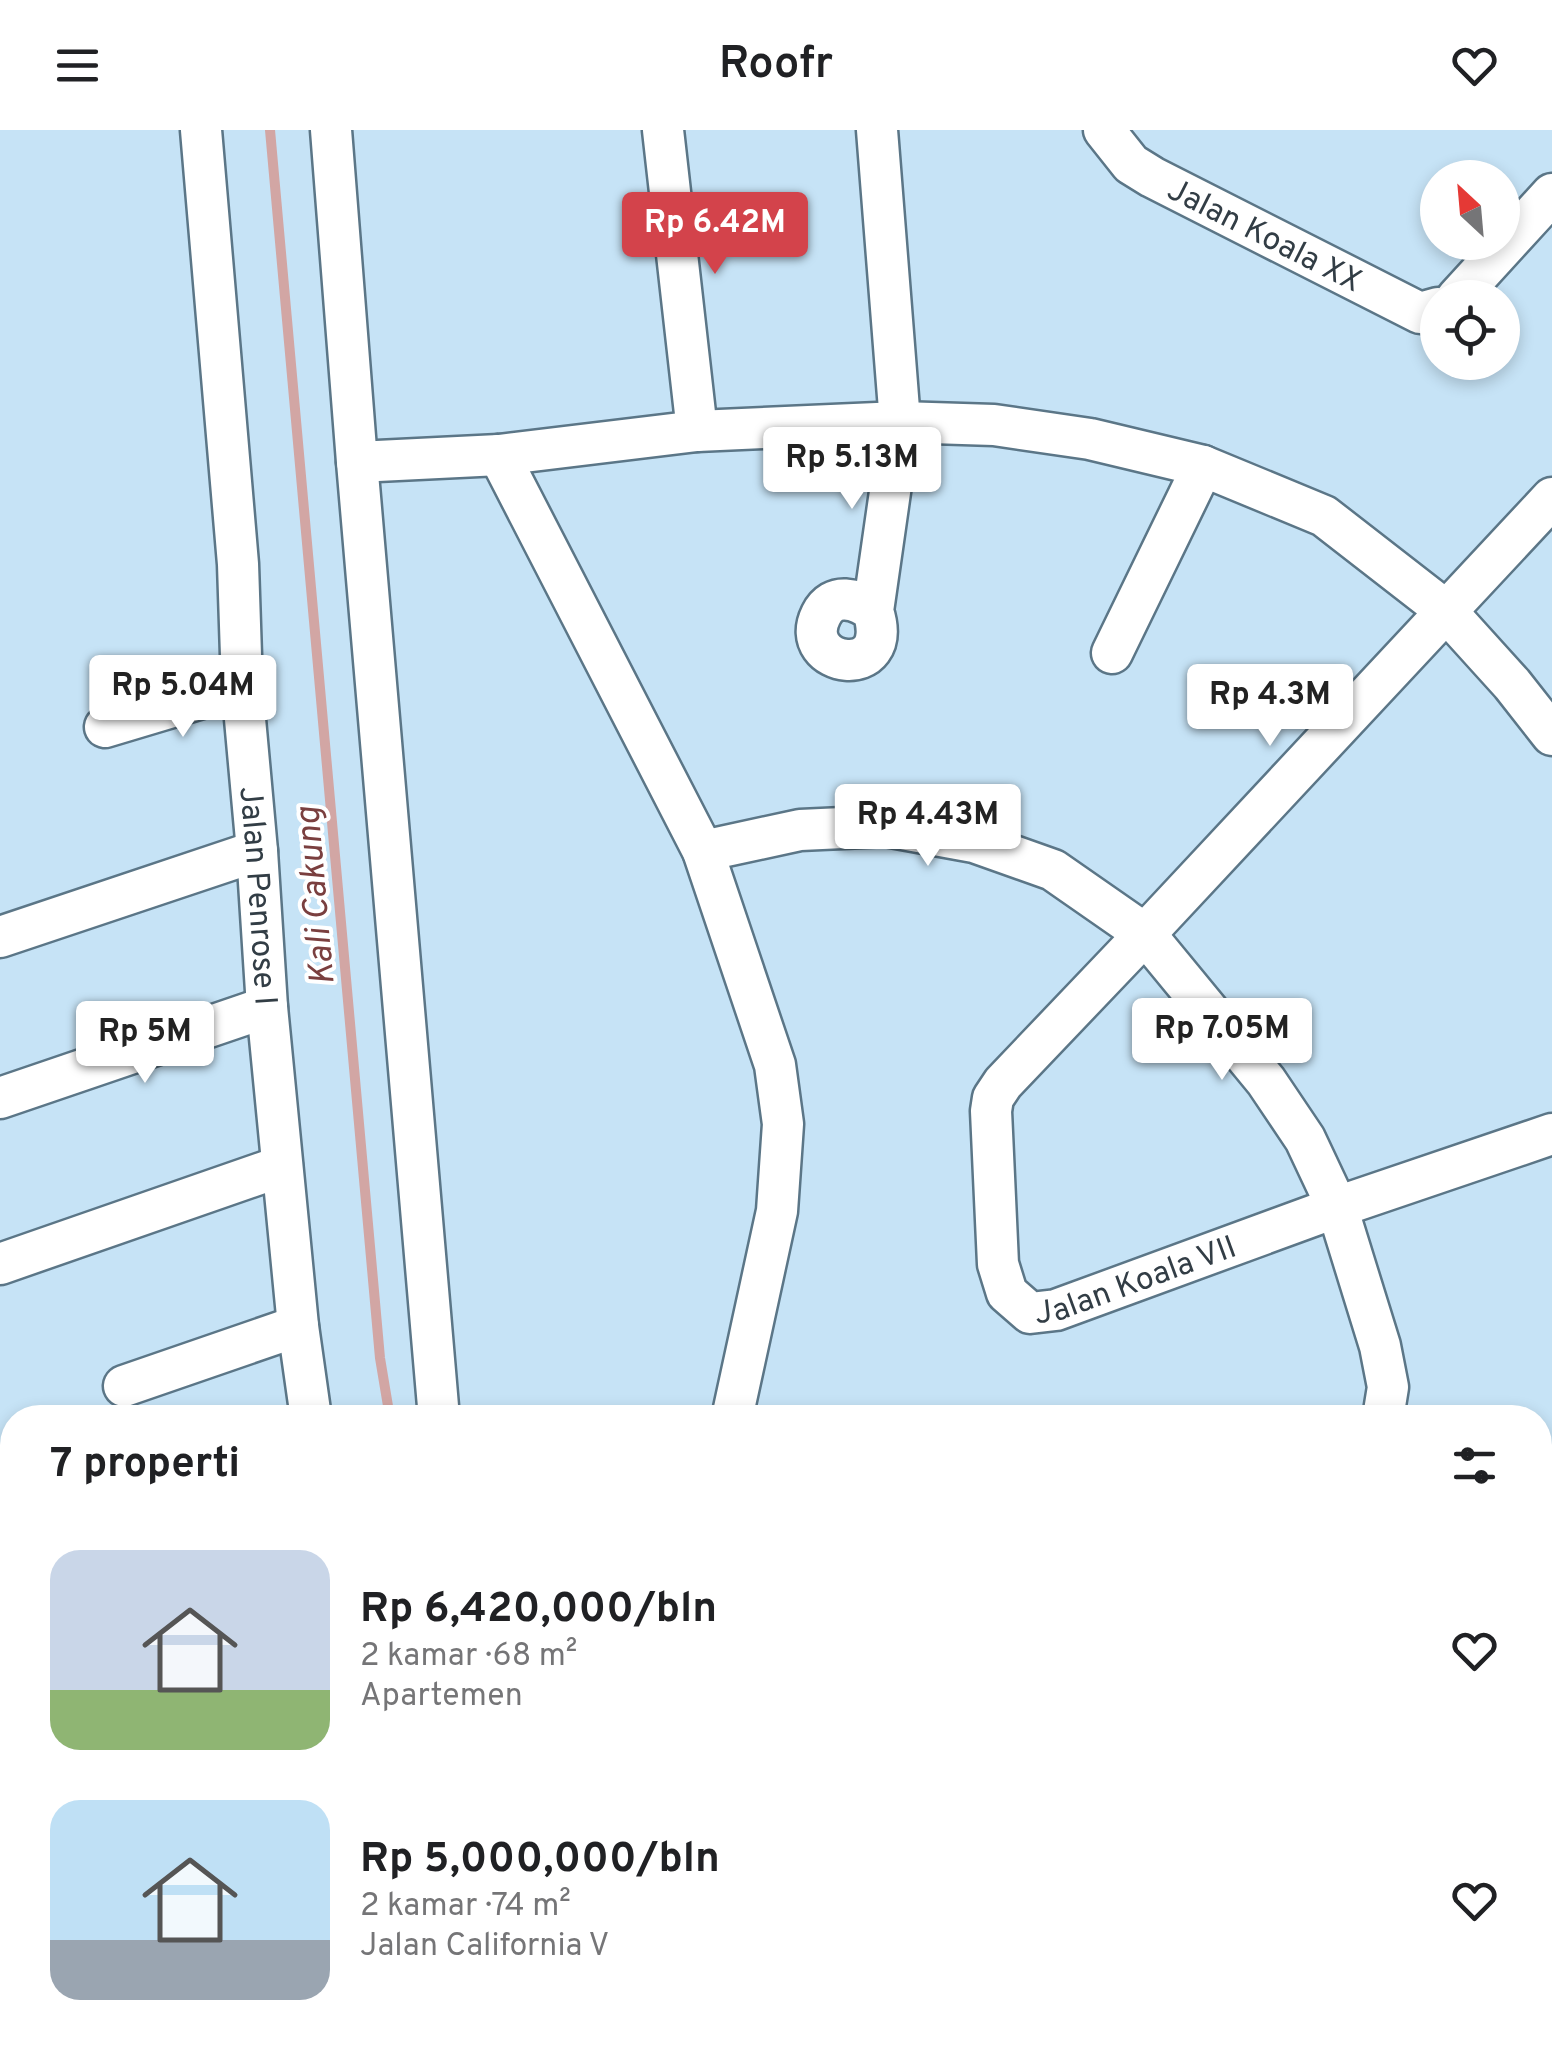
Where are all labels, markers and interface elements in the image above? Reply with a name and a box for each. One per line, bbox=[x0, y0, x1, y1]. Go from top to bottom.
text: Roofr bbox=[719, 37, 833, 94]
icon: menu bbox=[50, 38, 105, 93]
icon: heart bbox=[1447, 38, 1502, 93]
north arrow bbox=[1420, 160, 1520, 260]
map controls bbox=[1420, 160, 1520, 380]
street label: Jalan Koala XX bbox=[1160, 171, 1368, 303]
pin: Rp 6.42M bbox=[612, 192, 818, 277]
text: Rp 6.42M bbox=[644, 204, 786, 244]
button: locate bbox=[1420, 280, 1520, 380]
pin: Rp 5.13M bbox=[749, 427, 955, 512]
text: Rp 5.13M bbox=[785, 439, 919, 479]
pin: Rp 5.04M bbox=[80, 655, 286, 740]
pin: Rp 4.3M bbox=[1178, 664, 1362, 749]
text: Rp 5.04M bbox=[111, 667, 255, 707]
text: Rp 4.3M bbox=[1209, 676, 1331, 716]
pin: Rp 4.43M bbox=[825, 784, 1031, 869]
street label: Jalan Penrose I bbox=[228, 785, 284, 1007]
text: Rp 4.43M bbox=[857, 796, 999, 836]
water label: Kali Cakung bbox=[287, 804, 347, 987]
pin: Rp 7.05M bbox=[1119, 998, 1325, 1083]
pin: Rp 5M bbox=[75, 1001, 215, 1086]
text: Rp 7.05M bbox=[1154, 1010, 1290, 1050]
text: Rp 5M bbox=[98, 1013, 192, 1053]
street label: Jalan Koala VII bbox=[1033, 1229, 1242, 1335]
icon: filters bbox=[1447, 1438, 1502, 1493]
text: 7 properti bbox=[50, 1439, 240, 1492]
text: Rp 6,420,000/bln bbox=[360, 1584, 717, 1637]
icon: home bbox=[130, 1590, 250, 1710]
icon: heart bbox=[1447, 1623, 1502, 1678]
text: 2 kamar · 68 m² bbox=[360, 1637, 577, 1677]
text: Apartemen bbox=[360, 1677, 523, 1717]
text: Rp 5,000,000/bln bbox=[360, 1834, 720, 1887]
icon: home bbox=[130, 1840, 250, 1960]
icon: heart bbox=[1447, 1873, 1502, 1928]
text: 2 kamar · 74 m² bbox=[360, 1887, 571, 1927]
text: Jalan California V bbox=[360, 1927, 609, 1967]

